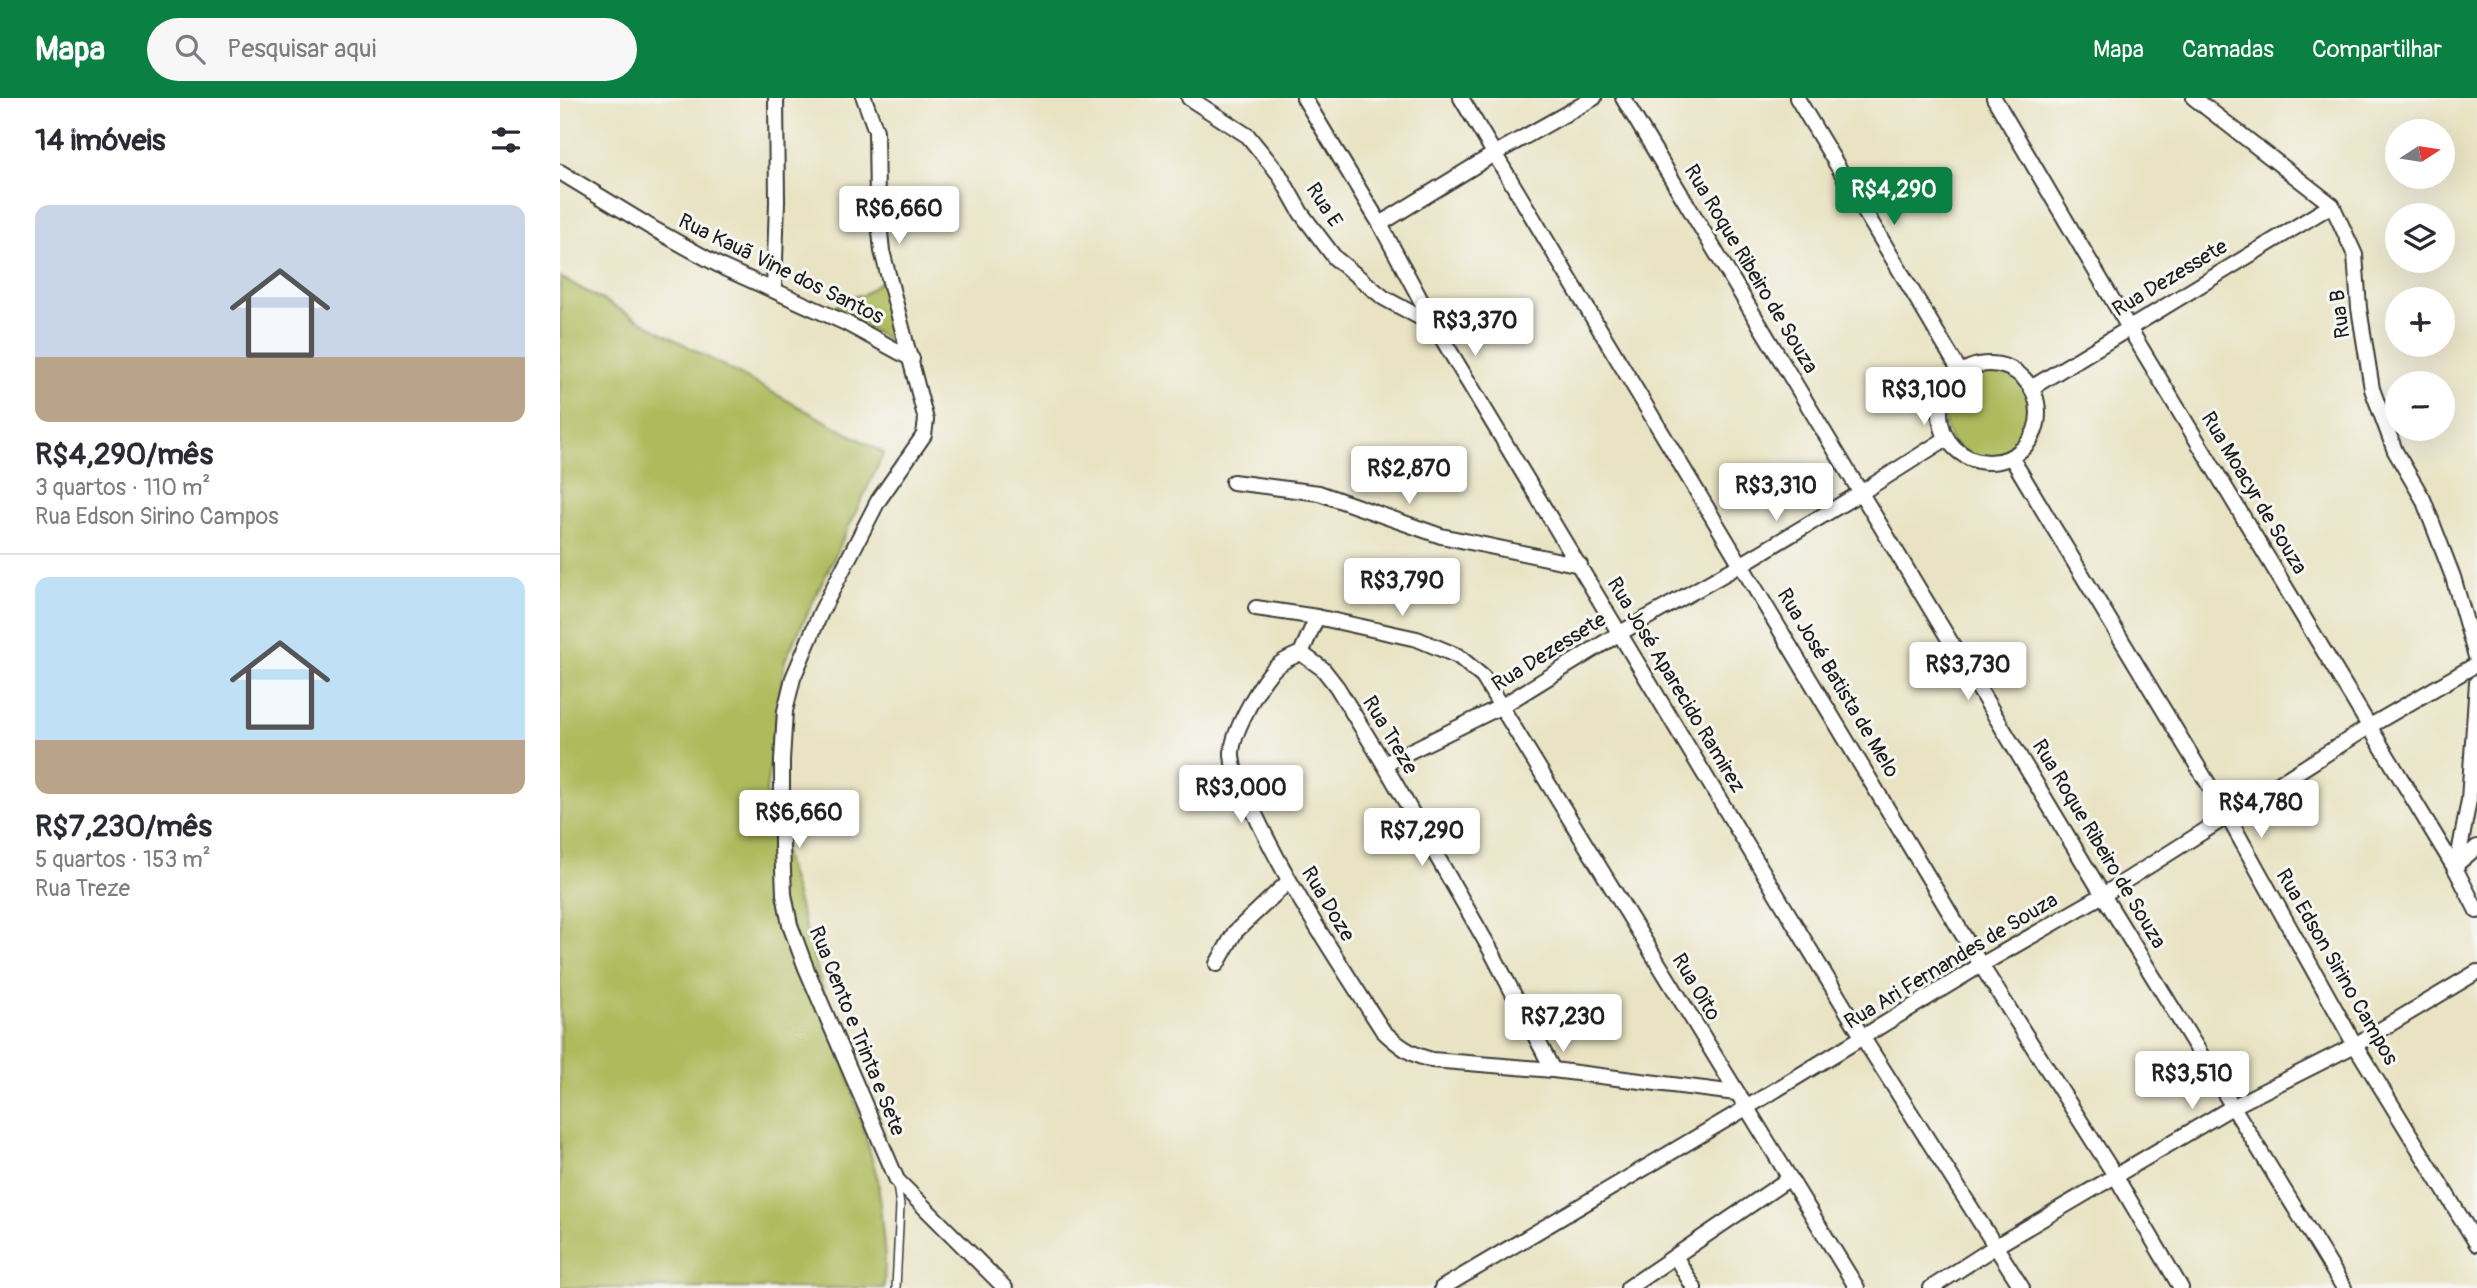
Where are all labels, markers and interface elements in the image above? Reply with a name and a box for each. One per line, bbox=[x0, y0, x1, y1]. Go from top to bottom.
search box bbox=[147, 18, 637, 81]
text: Mapa bbox=[35, 29, 105, 70]
icon: search bbox=[171, 30, 209, 68]
text: Pesquisar aqui bbox=[227, 33, 376, 65]
text: Mapa bbox=[2093, 35, 2144, 64]
text: Camadas bbox=[2182, 35, 2274, 64]
text: Compartilhar bbox=[2312, 35, 2442, 64]
north arrow bbox=[2385, 119, 2455, 189]
map controls bbox=[2385, 119, 2455, 441]
icon: filters bbox=[487, 121, 525, 159]
text: 14 imóveis bbox=[35, 122, 165, 159]
street label: Rua Roque Ribeiro de Souza bbox=[1678, 160, 1824, 378]
pin: R$4,290 bbox=[1829, 167, 1959, 227]
text: R$4,290 bbox=[1851, 175, 1937, 204]
street label: Rua E bbox=[1300, 178, 1348, 233]
pin: R$6,660 bbox=[834, 186, 964, 246]
text: R$6,660 bbox=[855, 194, 943, 223]
button: layers bbox=[2385, 203, 2455, 273]
street label: Rua Kauã Vine dos Santos bbox=[674, 208, 889, 331]
street label: Rua Dezessete bbox=[2107, 233, 2233, 323]
icon: home bbox=[217, 250, 343, 376]
button: + bbox=[2385, 287, 2455, 357]
street label: Rua B bbox=[2324, 288, 2356, 340]
pin: R$3,370 bbox=[1410, 299, 1540, 358]
text: R$3,370 bbox=[1432, 306, 1518, 335]
pin: R$3,100 bbox=[1859, 368, 1989, 427]
button: − bbox=[2385, 371, 2455, 441]
text: R$3,100 bbox=[1882, 375, 1966, 404]
street label: Rua Moacyr de Souza bbox=[2195, 407, 2313, 579]
text: R$4,290/mês bbox=[35, 436, 213, 473]
pin: R$2,870 bbox=[1344, 446, 1474, 506]
text: R$2,870 bbox=[1367, 454, 1451, 483]
pin: R$3,310 bbox=[1711, 464, 1841, 523]
text: R$3,310 bbox=[1735, 471, 1817, 500]
text: 3 quartos · 110 m² bbox=[35, 473, 210, 502]
text: Rua Edson Sirino Campos bbox=[35, 502, 278, 531]
pin: R$3,790 bbox=[1337, 559, 1467, 618]
text: R$3,790 bbox=[1360, 566, 1444, 595]
street label: Rua José Aparecido Ramirez bbox=[1601, 572, 1751, 798]
street label: Rua José Batista de Melo bbox=[1771, 583, 1905, 783]
street label: Rua Dezessete bbox=[1487, 606, 1612, 698]
icon: home bbox=[217, 622, 343, 748]
pin: R$3,730 bbox=[1903, 642, 2033, 702]
text: R$3,730 bbox=[1925, 650, 2011, 679]
street label: Rua Treze bbox=[1356, 691, 1424, 780]
street label: Rua Roque Ribeiro de Souza bbox=[2026, 735, 2172, 953]
pin: R$3,000 bbox=[1176, 766, 1306, 825]
text: R$3,000 bbox=[1195, 773, 1287, 802]
pin: R$4,780 bbox=[2196, 780, 2326, 840]
text: R$4,780 bbox=[2219, 788, 2303, 817]
pin: R$6,660 bbox=[734, 790, 864, 850]
text: R$6,660 bbox=[755, 798, 843, 827]
text: R$7,230/mês bbox=[35, 808, 212, 845]
pin: R$7,290 bbox=[1357, 808, 1487, 868]
text: R$7,290 bbox=[1380, 816, 1464, 845]
text: 5 quartos · 153 m² bbox=[35, 845, 211, 874]
street label: Rua Doze bbox=[1295, 862, 1361, 947]
street label: Rua Edson Sirino Campos bbox=[2270, 864, 2405, 1071]
text: Rua Treze bbox=[35, 874, 130, 903]
street label: Rua Ari Fernandes de Souza bbox=[1839, 887, 2063, 1035]
street label: Rua Cento e Trinta e Sete bbox=[803, 922, 912, 1140]
street label: Rua Oito bbox=[1665, 948, 1727, 1026]
pin: R$7,230 bbox=[1498, 995, 1628, 1054]
text: R$7,230 bbox=[1521, 1002, 1605, 1031]
pin: R$3,510 bbox=[2127, 1052, 2257, 1111]
text: R$3,510 bbox=[2151, 1059, 2233, 1088]

